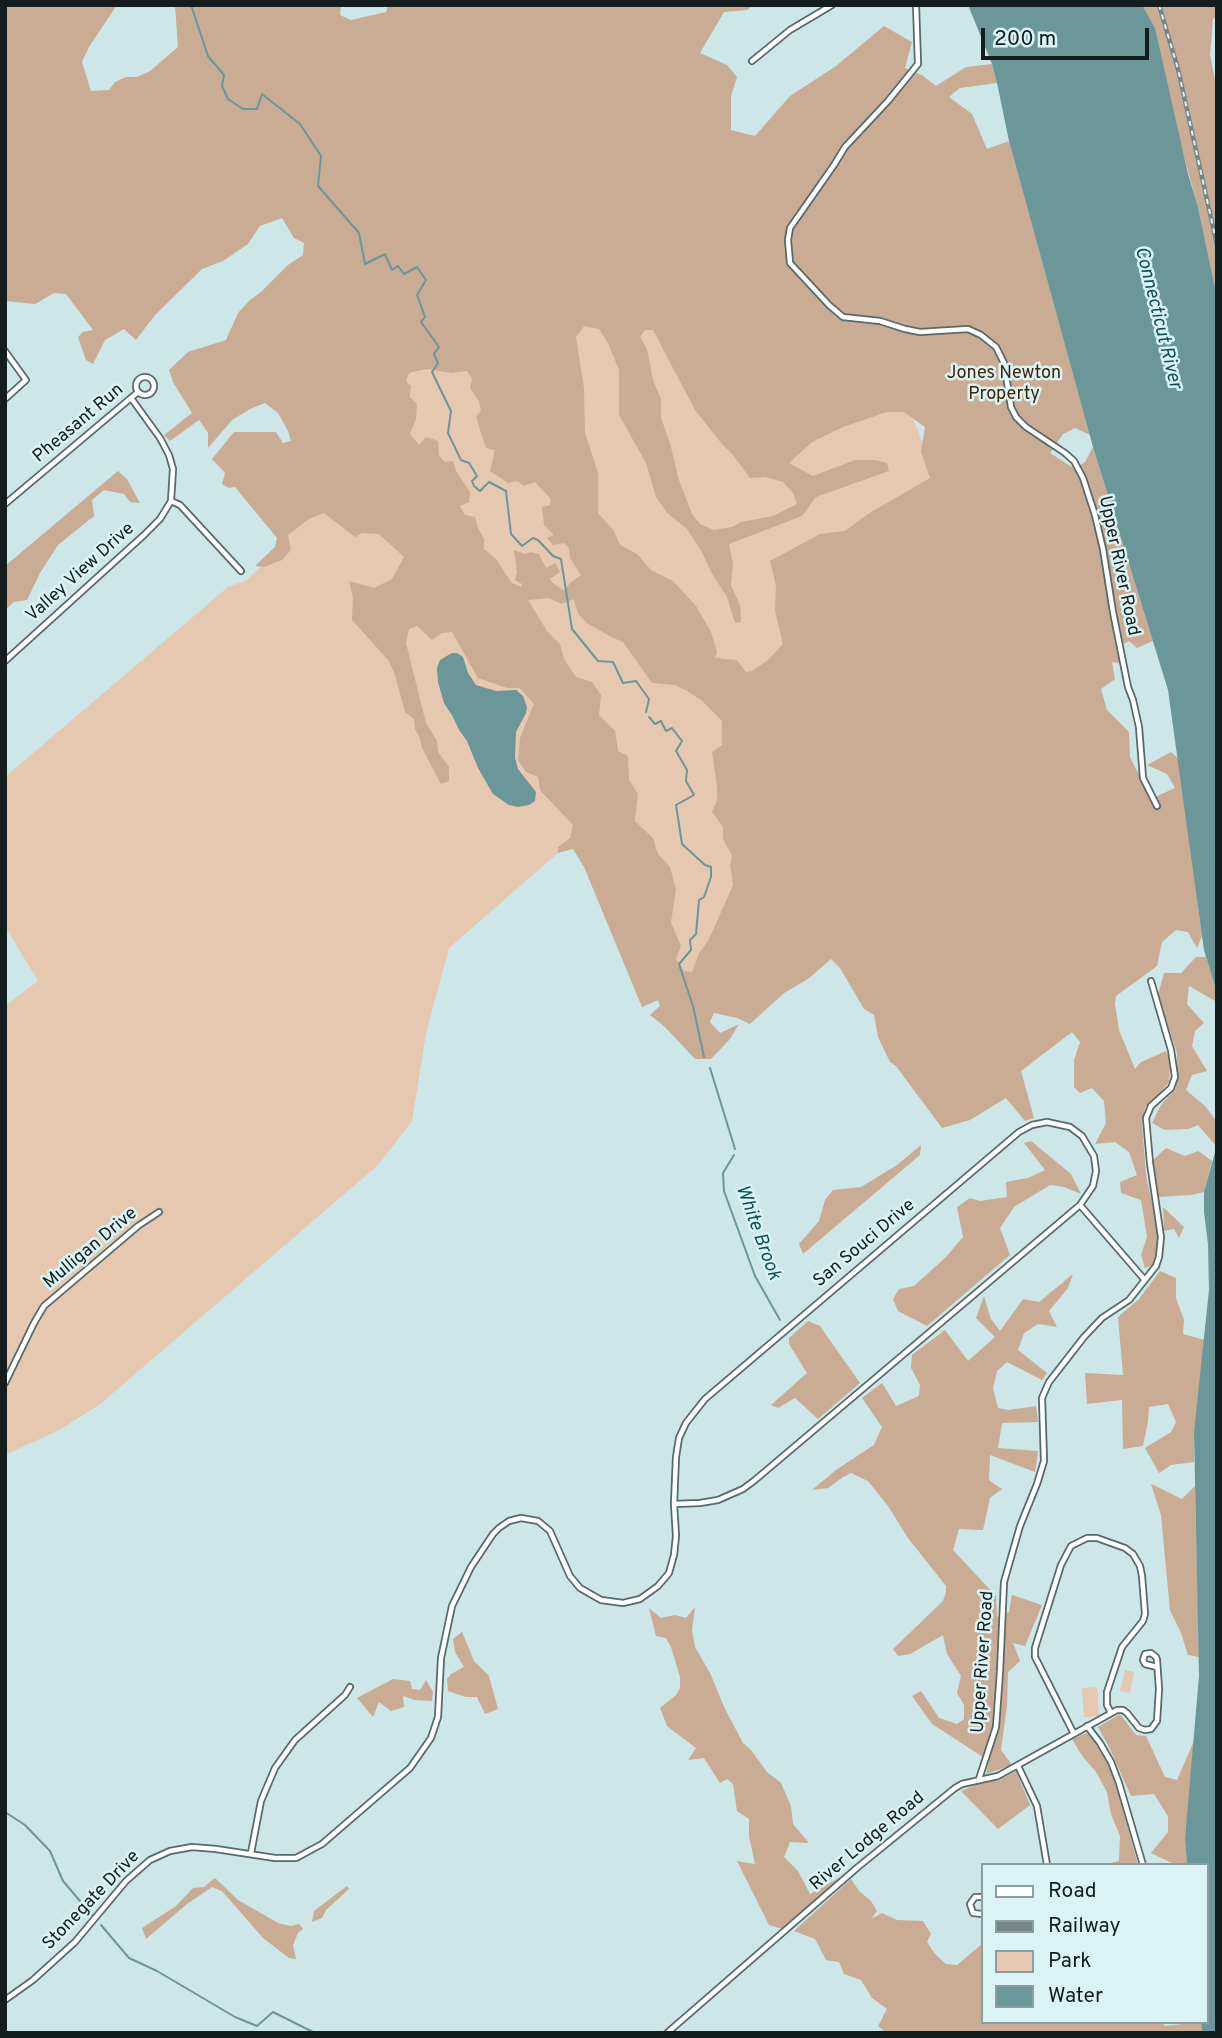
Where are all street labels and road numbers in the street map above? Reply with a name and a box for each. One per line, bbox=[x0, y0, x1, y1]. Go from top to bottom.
street label: Pheasant Run bbox=[29, 380, 129, 468]
street label: Upper River Road bbox=[1093, 494, 1143, 638]
street label: Valley View Drive bbox=[22, 519, 140, 627]
street label: San Souci Drive bbox=[810, 1195, 920, 1293]
street label: Mulligan Drive bbox=[40, 1204, 142, 1294]
street label: Upper River Road bbox=[968, 1590, 1000, 1734]
street label: River Lodge Road bbox=[806, 1788, 930, 1896]
street label: Stonegate Drive bbox=[39, 1847, 145, 1955]

